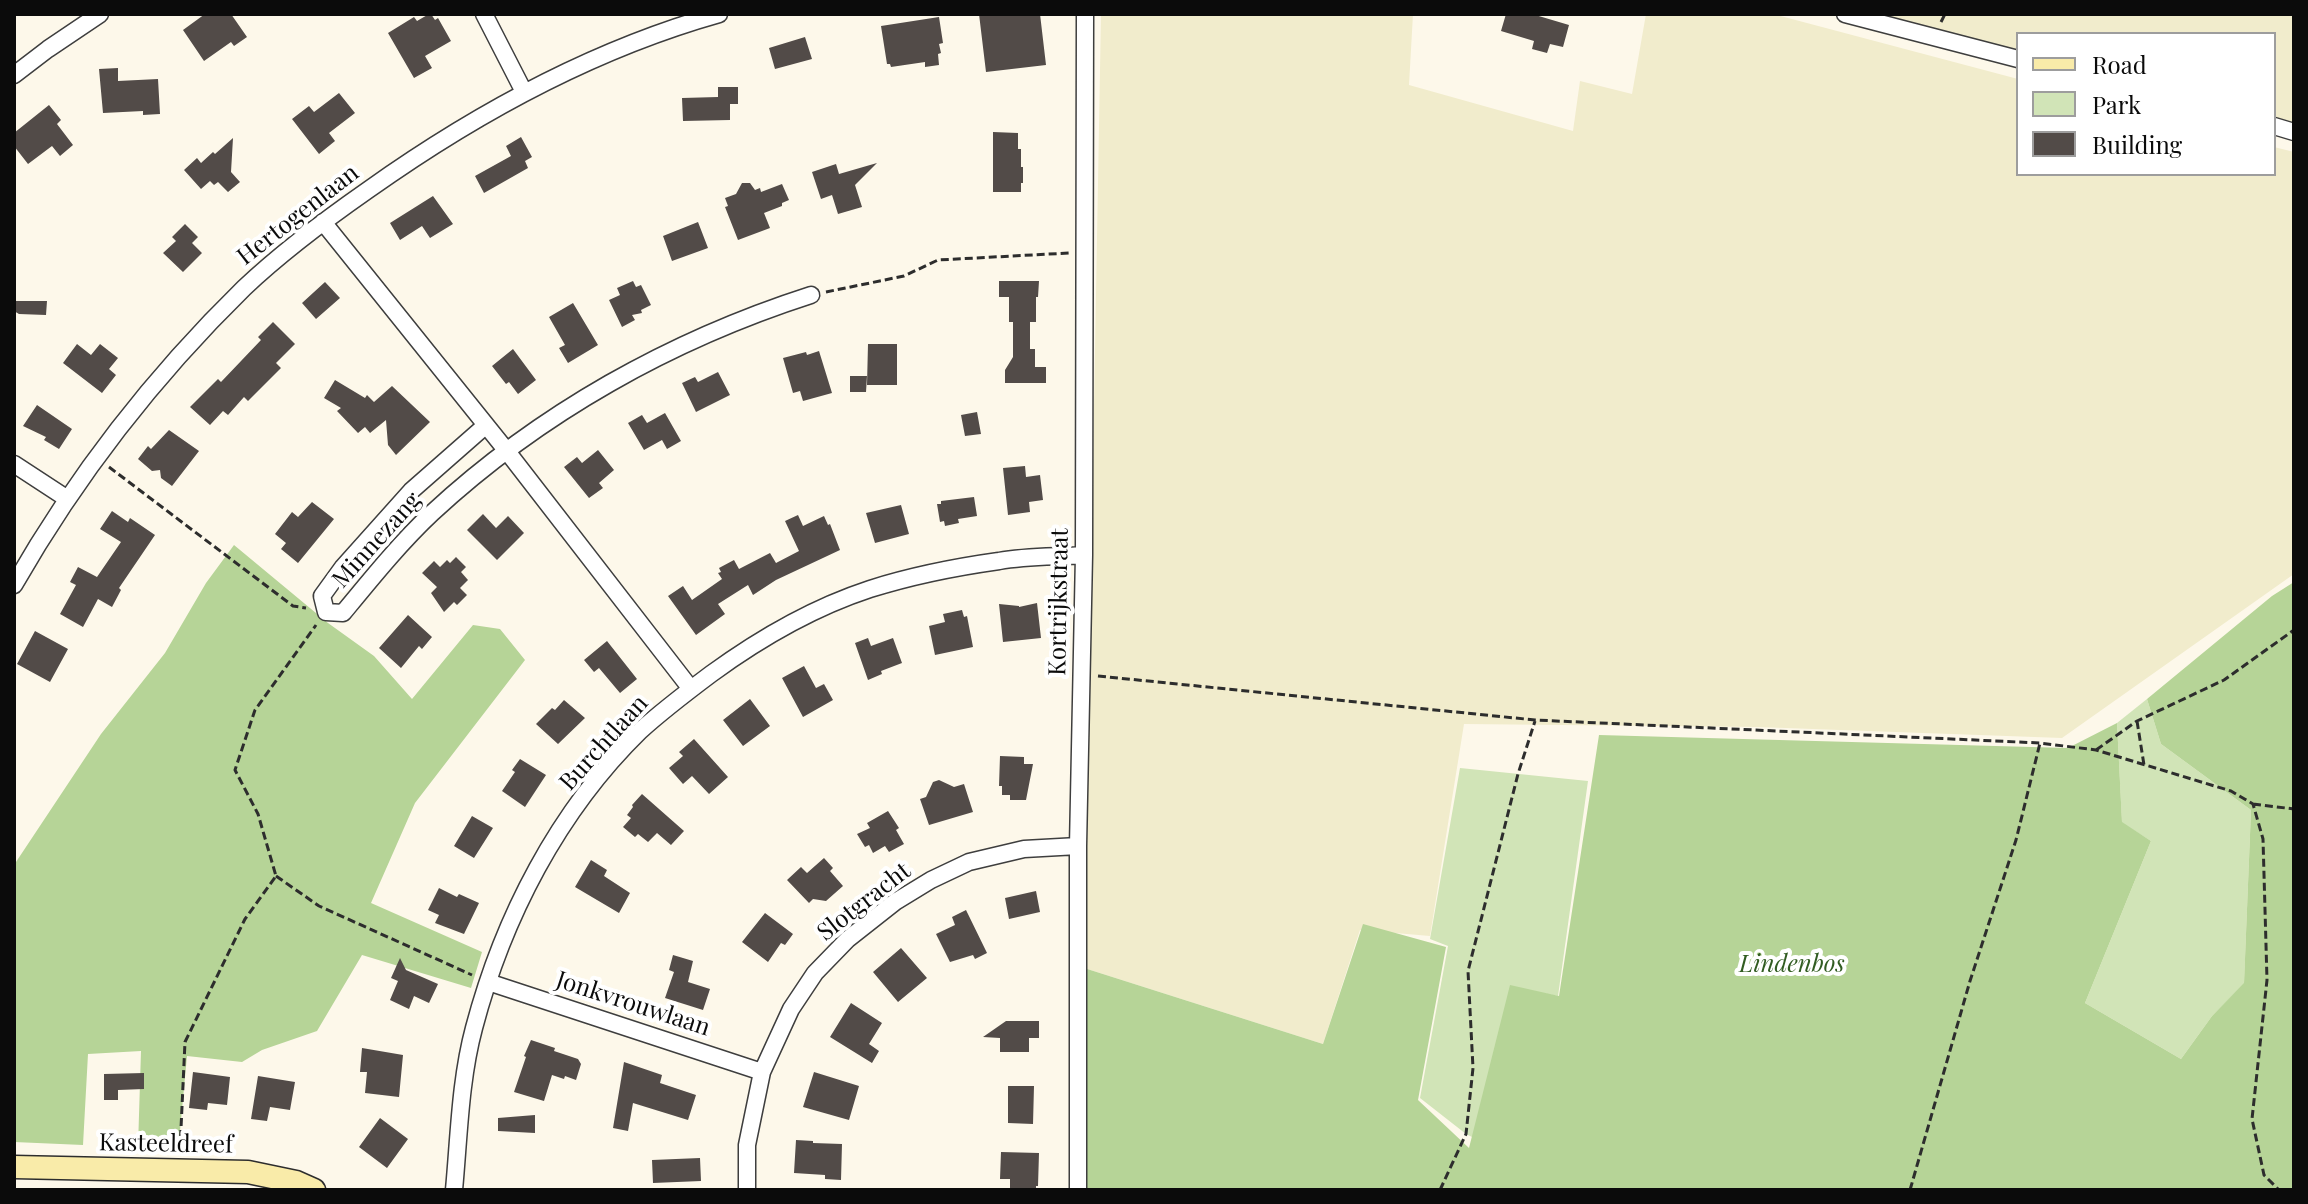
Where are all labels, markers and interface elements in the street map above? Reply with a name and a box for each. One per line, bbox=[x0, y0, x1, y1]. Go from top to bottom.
legend bbox=[2016, 32, 2276, 176]
text: Road bbox=[2092, 48, 2147, 80]
text: Park bbox=[2092, 88, 2141, 120]
text: Building bbox=[2092, 128, 2182, 160]
street label: Hertogenlaan bbox=[232, 159, 364, 271]
street label: Minnezang bbox=[327, 486, 427, 594]
street label: Kortrijkstraat bbox=[1043, 528, 1075, 676]
street label: Burchtlaan bbox=[554, 689, 654, 797]
street label: Slotgracht bbox=[812, 857, 916, 947]
park label: Lindenbos bbox=[1739, 951, 1845, 979]
street label: Jonkvrouwlaan bbox=[552, 966, 714, 1042]
street label: Kasteeldreef bbox=[99, 1128, 233, 1160]

